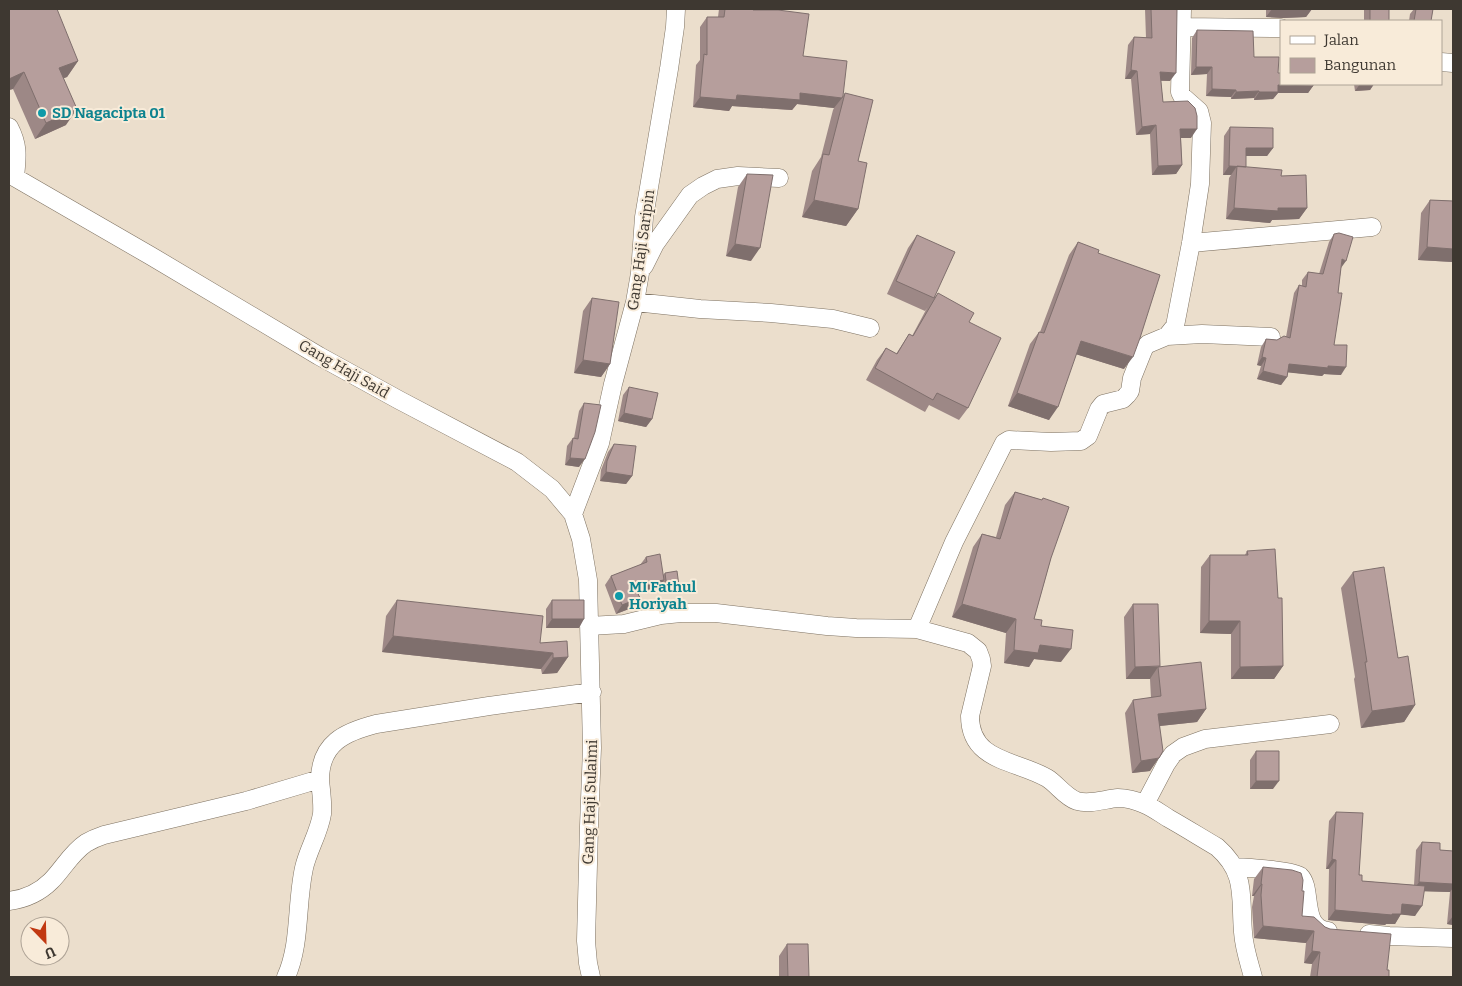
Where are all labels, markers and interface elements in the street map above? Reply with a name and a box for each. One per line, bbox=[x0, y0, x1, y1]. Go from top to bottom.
legend bbox=[1280, 20, 1442, 85]
text: Jalan bbox=[1323, 31, 1359, 49]
text: Bangunan bbox=[1324, 56, 1396, 74]
place label: SD Nagacipta 01 bbox=[52, 104, 166, 122]
marker: SD Nagacipta 01 bbox=[36, 107, 48, 119]
street label: Gang Haji Saripin bbox=[624, 188, 658, 312]
street label: Gang Haji Said bbox=[296, 336, 393, 402]
place label: MI Fathul Horiyah bbox=[629, 578, 696, 613]
marker: MI Fathul Horiyah bbox=[613, 590, 625, 602]
street label: Gang Haji Sulaimi bbox=[579, 739, 601, 865]
north arrow bbox=[20, 916, 70, 966]
text: U bbox=[41, 943, 58, 963]

